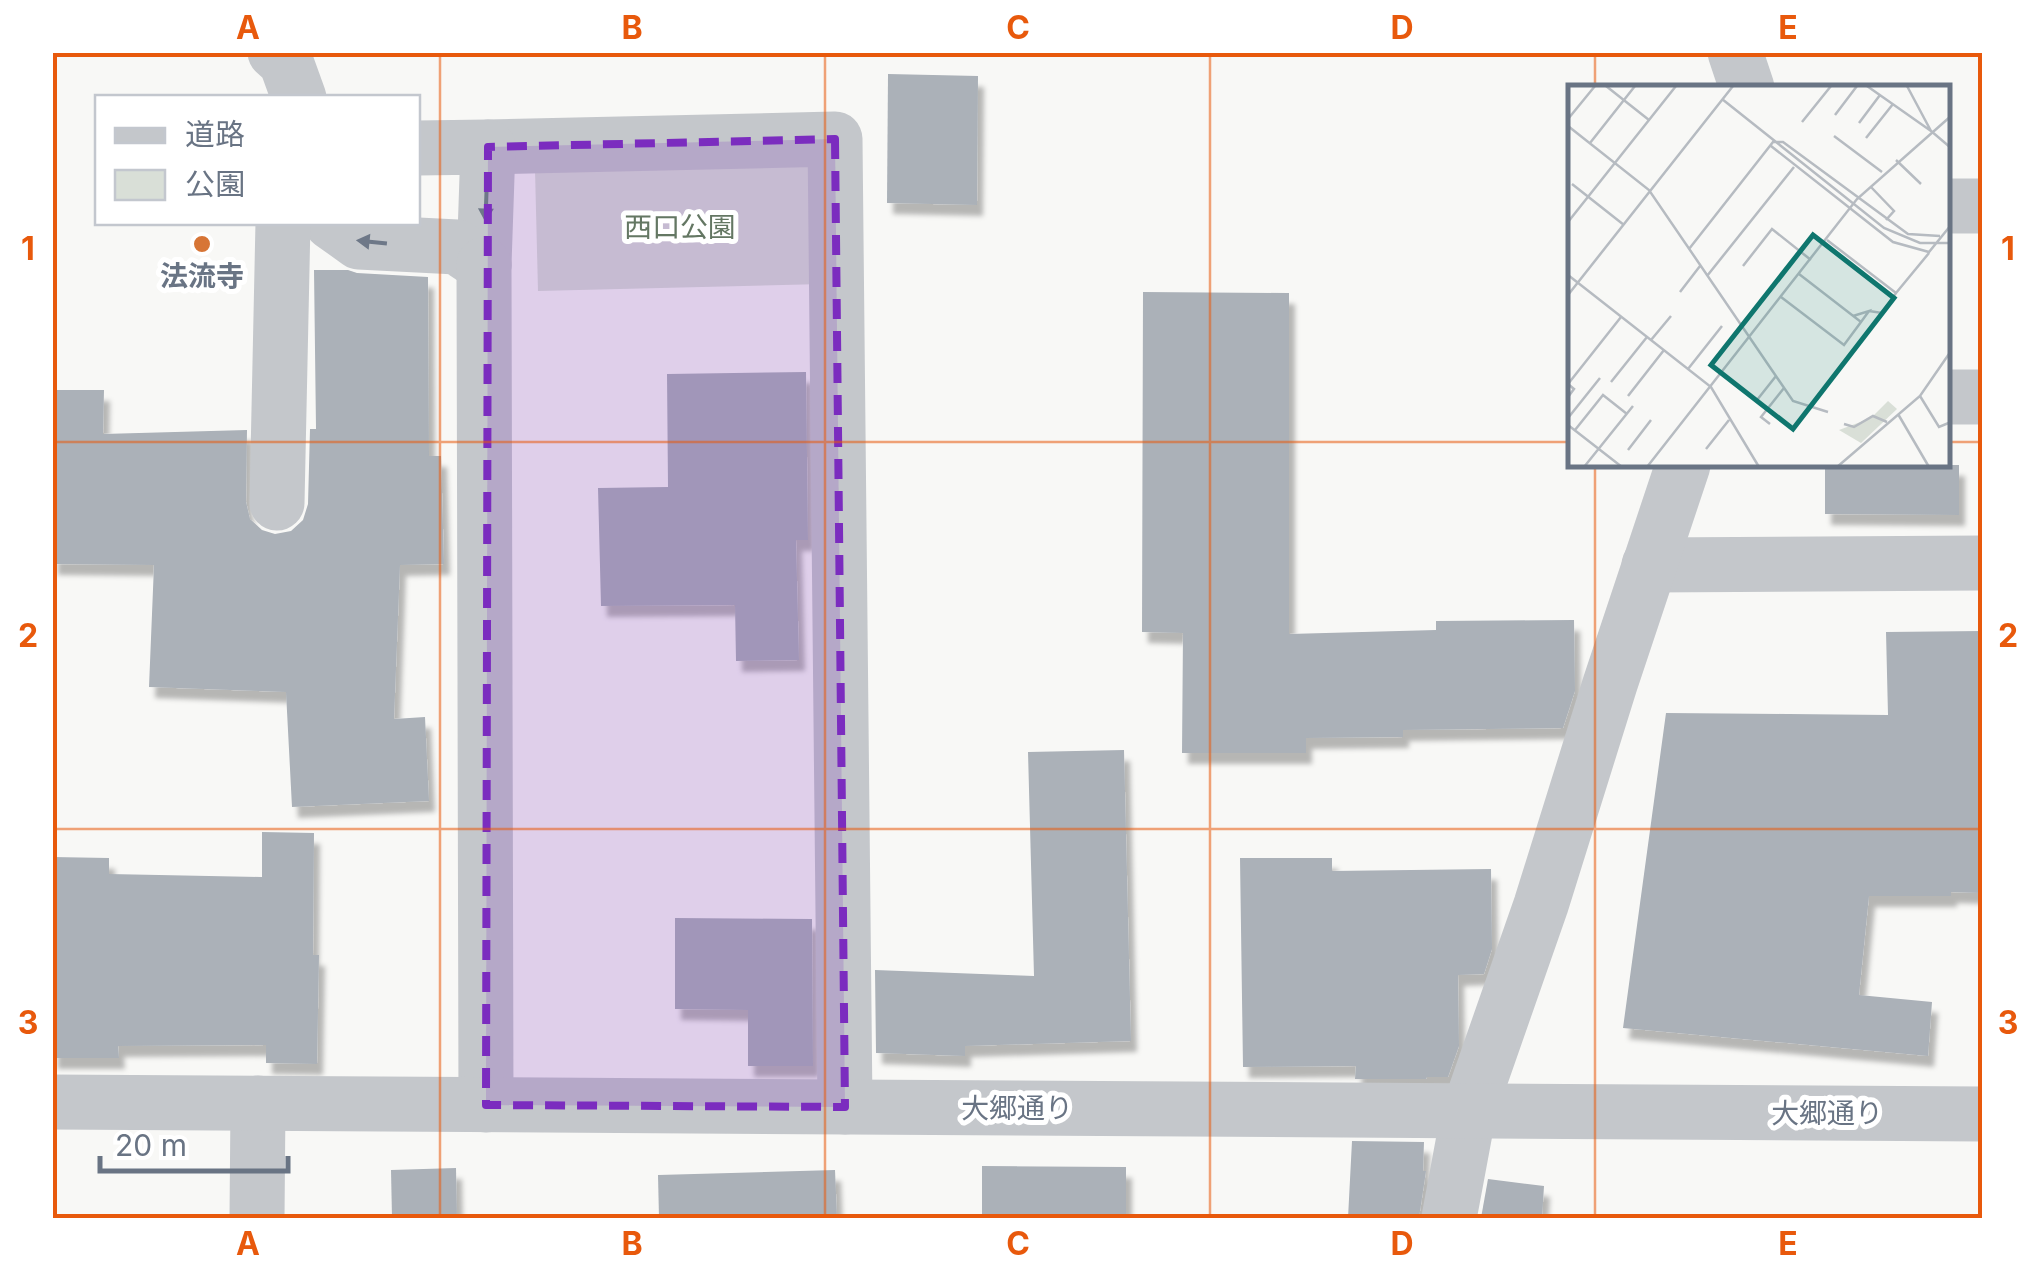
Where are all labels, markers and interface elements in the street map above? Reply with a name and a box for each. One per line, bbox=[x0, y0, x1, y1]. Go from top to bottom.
text: A bbox=[236, 8, 260, 47]
text: B bbox=[621, 8, 643, 47]
text: C bbox=[1006, 8, 1030, 47]
text: D bbox=[1390, 8, 1414, 47]
text: E bbox=[1778, 8, 1798, 47]
inset map bbox=[1568, 85, 1950, 468]
legend bbox=[95, 95, 420, 225]
text: 道路 bbox=[185, 116, 245, 152]
text: 公園 bbox=[185, 166, 245, 202]
one-way arrow bbox=[478, 190, 494, 222]
park label: 西口公園 bbox=[624, 210, 736, 244]
text: 1 bbox=[21, 229, 35, 268]
text: 1 bbox=[2001, 229, 2015, 268]
marker: 法流寺 bbox=[191, 233, 213, 255]
one-way arrow bbox=[356, 234, 387, 250]
place label: 法流寺 bbox=[160, 259, 244, 293]
text: 2 bbox=[18, 616, 38, 655]
text: 2 bbox=[1998, 616, 2018, 655]
text: 3 bbox=[18, 1003, 38, 1042]
text: 3 bbox=[1998, 1003, 2018, 1042]
street label: 大郷通り bbox=[961, 1091, 1073, 1125]
street label: 大郷通り bbox=[1771, 1096, 1883, 1130]
scale bar bbox=[100, 1111, 288, 1173]
text: 20 m bbox=[115, 1127, 187, 1163]
text: A bbox=[236, 1224, 260, 1263]
text: B bbox=[621, 1224, 643, 1263]
text: C bbox=[1006, 1224, 1030, 1263]
text: D bbox=[1390, 1224, 1414, 1263]
text: E bbox=[1778, 1224, 1798, 1263]

